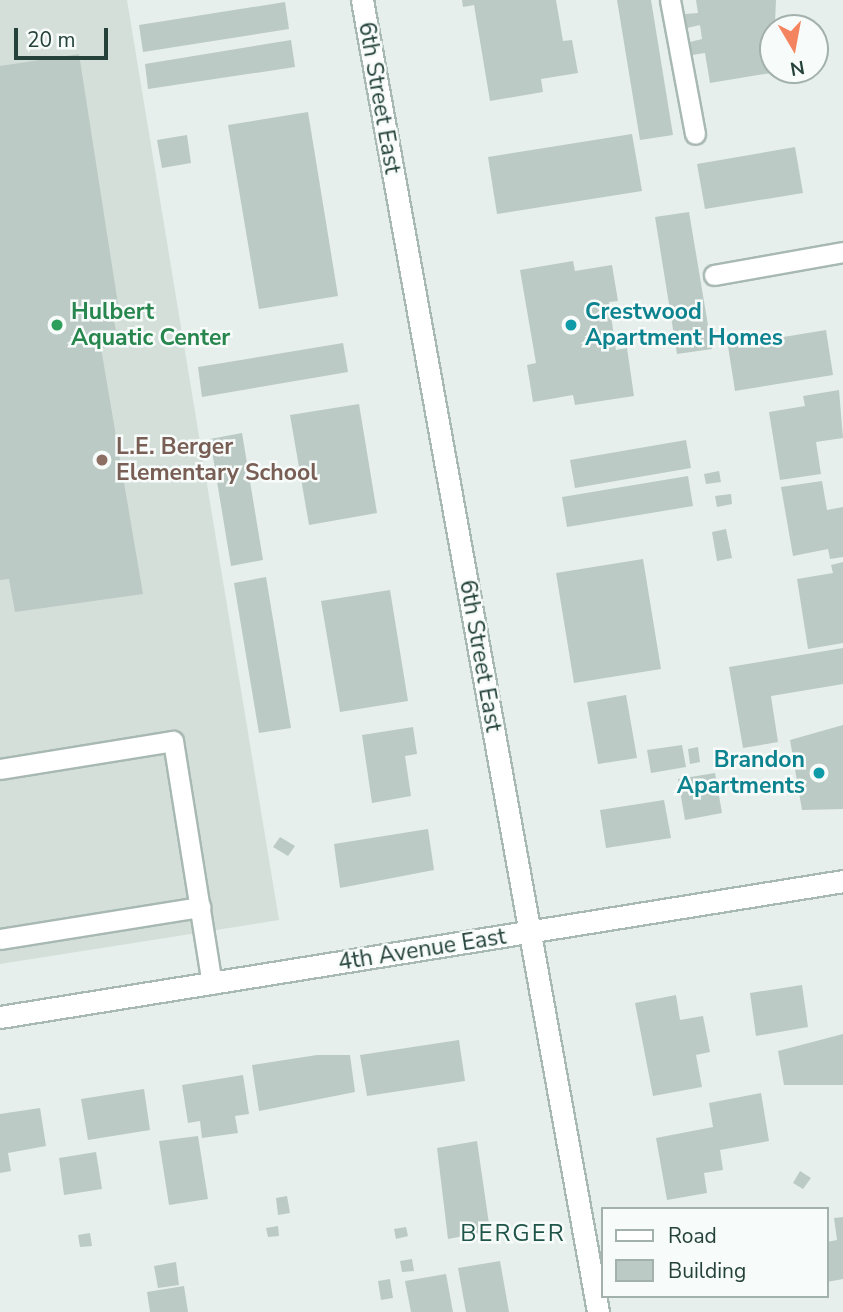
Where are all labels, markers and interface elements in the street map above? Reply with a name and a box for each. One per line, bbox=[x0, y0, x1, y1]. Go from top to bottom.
scale bar bbox=[18, 14, 112, 58]
north arrow bbox=[759, 14, 829, 84]
street label: 6th Street East bbox=[352, 20, 406, 176]
text: 20 m bbox=[27, 26, 76, 54]
text: N bbox=[788, 54, 807, 82]
place label: Hulbert Aquatic Center bbox=[71, 298, 230, 352]
place label: Crestwood Apartment Homes bbox=[585, 298, 783, 352]
marker: Hulbert Aquatic Center bbox=[49, 317, 65, 333]
marker: Crestwood Apartment Homes bbox=[563, 317, 579, 333]
place label: L.E. Berger Elementary School bbox=[116, 433, 318, 487]
marker: L.E. Berger Elementary School bbox=[94, 452, 110, 468]
street label: 6th Street East bbox=[453, 578, 507, 734]
place label: Brandon Apartments bbox=[677, 746, 805, 800]
marker: Brandon Apartments bbox=[811, 765, 827, 781]
street label: 4th Avenue East bbox=[336, 923, 508, 977]
legend bbox=[602, 1207, 829, 1298]
district label: BERGER bbox=[461, 1220, 565, 1248]
text: Road bbox=[668, 1222, 717, 1250]
text: Building bbox=[668, 1257, 746, 1285]

